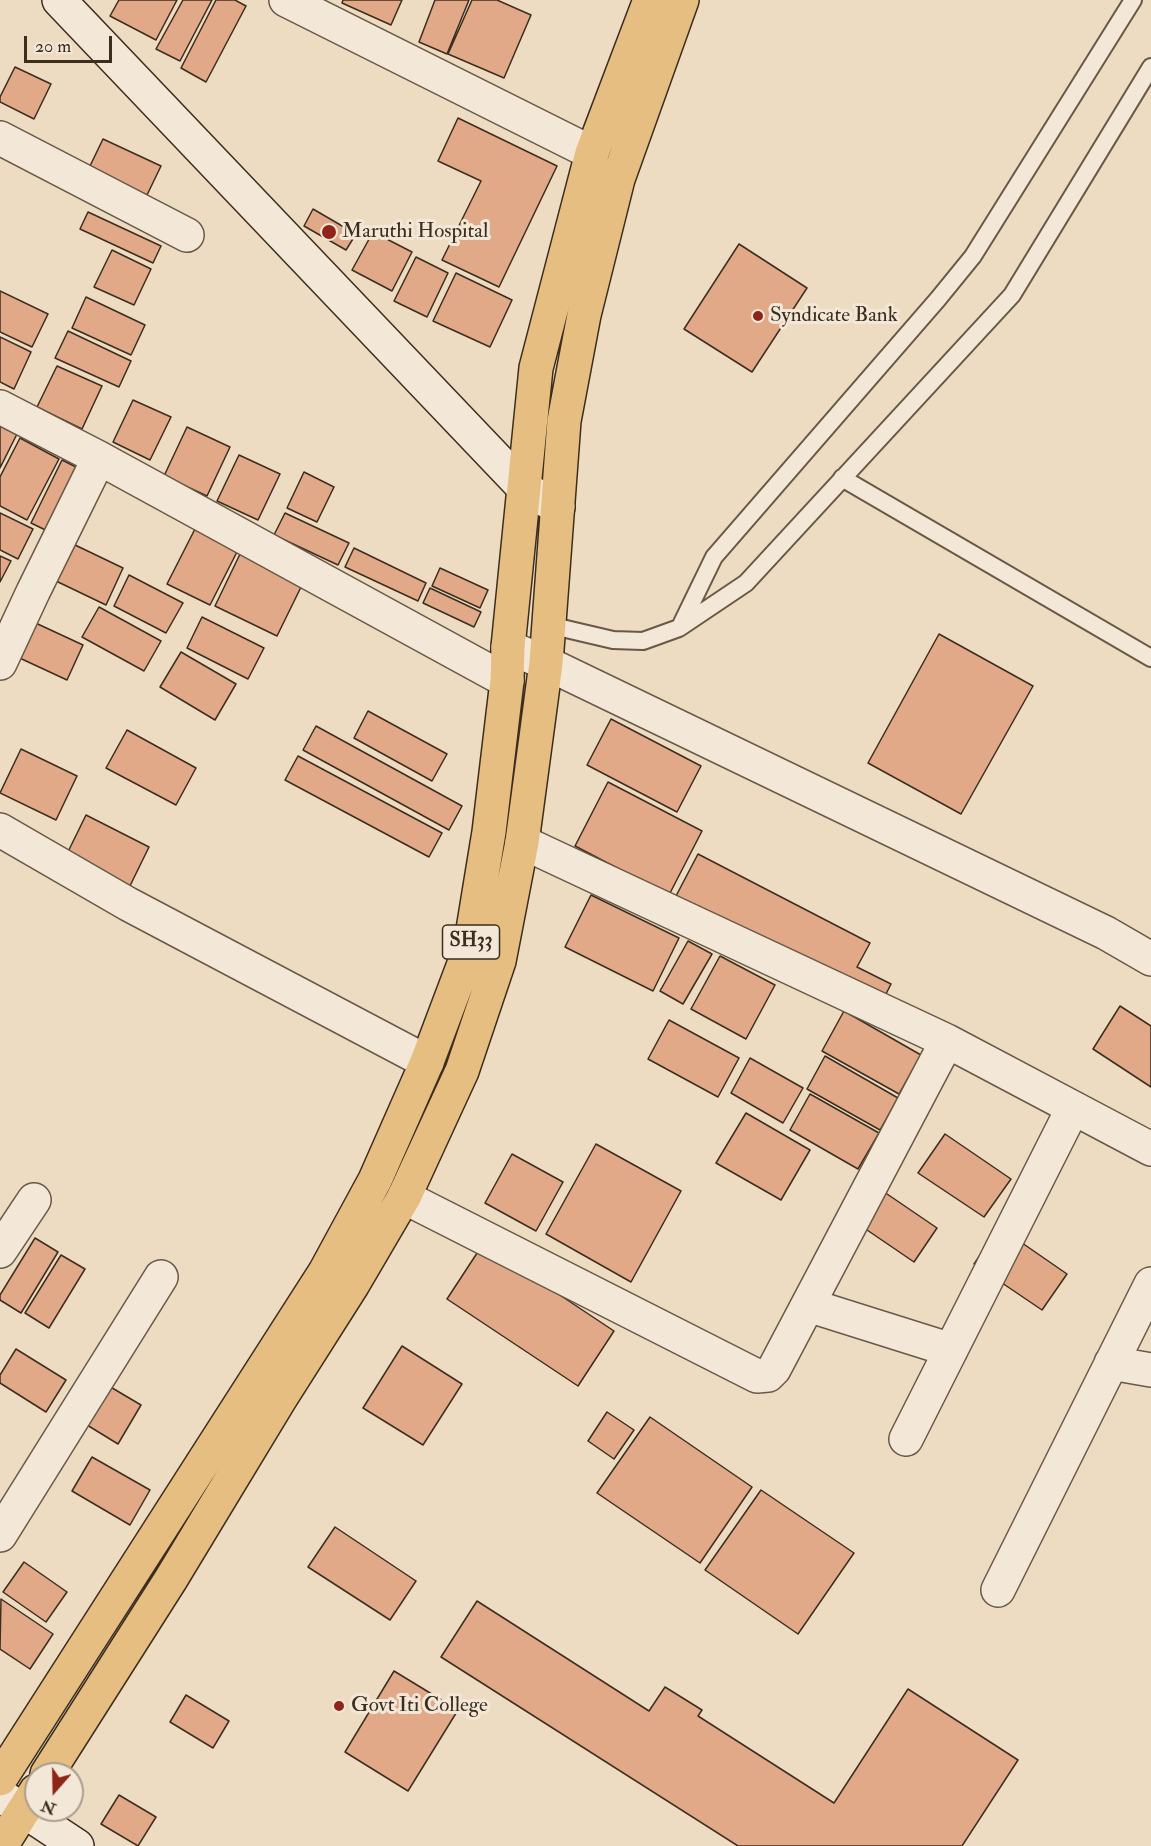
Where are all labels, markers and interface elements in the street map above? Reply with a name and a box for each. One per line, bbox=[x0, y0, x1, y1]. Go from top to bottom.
scale bar bbox=[27, 24, 116, 62]
text: 20 m bbox=[35, 35, 71, 58]
place label: Maruthi Hospital bbox=[342, 219, 488, 245]
marker: Maruthi Hospital bbox=[320, 223, 338, 241]
place label: Syndicate Bank bbox=[770, 303, 898, 329]
marker: Syndicate Bank bbox=[751, 309, 765, 323]
road number: SH33 bbox=[442, 925, 500, 959]
place label: Govt Iti College bbox=[351, 1693, 488, 1719]
marker: Govt Iti College bbox=[332, 1699, 346, 1713]
north arrow bbox=[24, 1762, 84, 1822]
text: N bbox=[38, 1795, 59, 1819]

